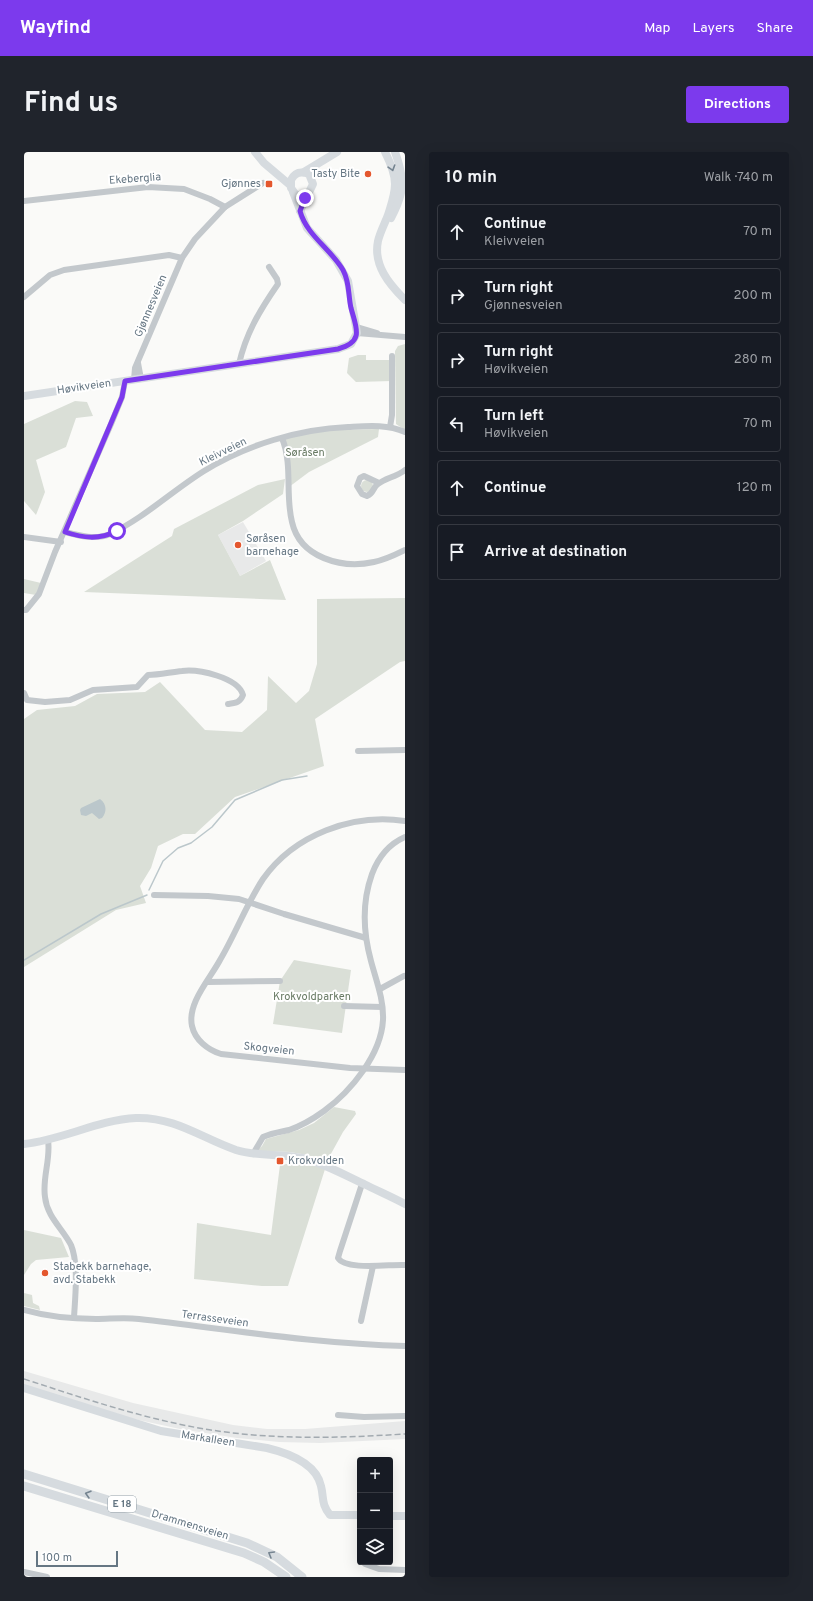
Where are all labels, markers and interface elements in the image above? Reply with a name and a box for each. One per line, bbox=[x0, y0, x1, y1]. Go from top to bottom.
text: Wayfind bbox=[20, 16, 91, 40]
text: Map bbox=[644, 20, 670, 37]
text: Layers bbox=[692, 20, 734, 37]
text: Share bbox=[756, 20, 793, 37]
text: Find us bbox=[24, 86, 118, 122]
button: Directions bbox=[686, 86, 789, 123]
one-way arrow bbox=[387, 165, 396, 172]
place label: Tasty Bite bbox=[311, 167, 360, 181]
text: 10 min bbox=[445, 167, 497, 189]
marker: Tasty Bite bbox=[363, 169, 373, 179]
street label: Ekeberglia bbox=[109, 170, 162, 188]
text: Walk · 740 m bbox=[704, 170, 773, 186]
place label: Gjønnes bbox=[221, 177, 261, 191]
marker: Gjønnes bbox=[264, 179, 274, 189]
route end bbox=[296, 189, 314, 207]
text: Continue bbox=[484, 215, 546, 234]
icon: ahead bbox=[446, 221, 468, 243]
text: 70 m bbox=[743, 224, 772, 240]
text: Kleivveien bbox=[484, 234, 545, 250]
street label: Gjønnesveien bbox=[132, 273, 170, 339]
text: Turn right bbox=[484, 279, 553, 298]
icon: right bbox=[446, 285, 468, 307]
text: 200 m bbox=[733, 288, 772, 304]
text: Gjønnesveien bbox=[484, 298, 563, 314]
text: Turn right bbox=[484, 343, 553, 362]
icon: right bbox=[446, 349, 468, 371]
text: 280 m bbox=[734, 352, 772, 368]
text: Høvikveien bbox=[484, 362, 548, 378]
street label: Høvikveien bbox=[56, 376, 112, 398]
text: Turn left bbox=[484, 407, 544, 426]
icon: left bbox=[446, 413, 468, 435]
text: 70 m bbox=[743, 416, 772, 432]
text: Høvikveien bbox=[484, 426, 548, 442]
street label: Kleivveien bbox=[197, 434, 249, 470]
park label: Søråsen bbox=[285, 446, 325, 460]
icon: ahead bbox=[446, 477, 468, 499]
text: Continue bbox=[484, 479, 546, 498]
text: 120 m bbox=[737, 480, 772, 496]
route start bbox=[108, 522, 126, 540]
place label: Søråsen barnehage bbox=[246, 532, 299, 559]
marker: Søråsen barnehage bbox=[233, 540, 243, 550]
icon: arrive bbox=[446, 541, 468, 563]
text: Arrive at destination bbox=[484, 543, 627, 562]
park label: Krokvoldparken bbox=[273, 990, 351, 1004]
street label: Skogveien bbox=[243, 1039, 295, 1059]
place label: Krokvolden bbox=[288, 1154, 344, 1168]
marker: Krokvolden bbox=[275, 1156, 285, 1166]
place label: Stabekk barnehage, avd. Stabekk bbox=[53, 1260, 152, 1287]
marker: Stabekk barnehage, avd. Stabekk bbox=[40, 1268, 50, 1278]
street label: Terrasseveien bbox=[180, 1307, 250, 1331]
street label: Markalleen bbox=[180, 1428, 236, 1450]
map controls bbox=[357, 1457, 393, 1565]
button: + bbox=[357, 1457, 393, 1493]
one-way arrow bbox=[85, 1490, 92, 1499]
button: − bbox=[357, 1493, 393, 1529]
road number: E 18 bbox=[108, 1496, 136, 1512]
street label: Drammensveien bbox=[150, 1507, 230, 1543]
button: layers bbox=[357, 1529, 393, 1565]
scale bar bbox=[36, 1549, 118, 1568]
text: 100 m bbox=[42, 1551, 72, 1565]
one-way arrow bbox=[268, 1551, 275, 1559]

